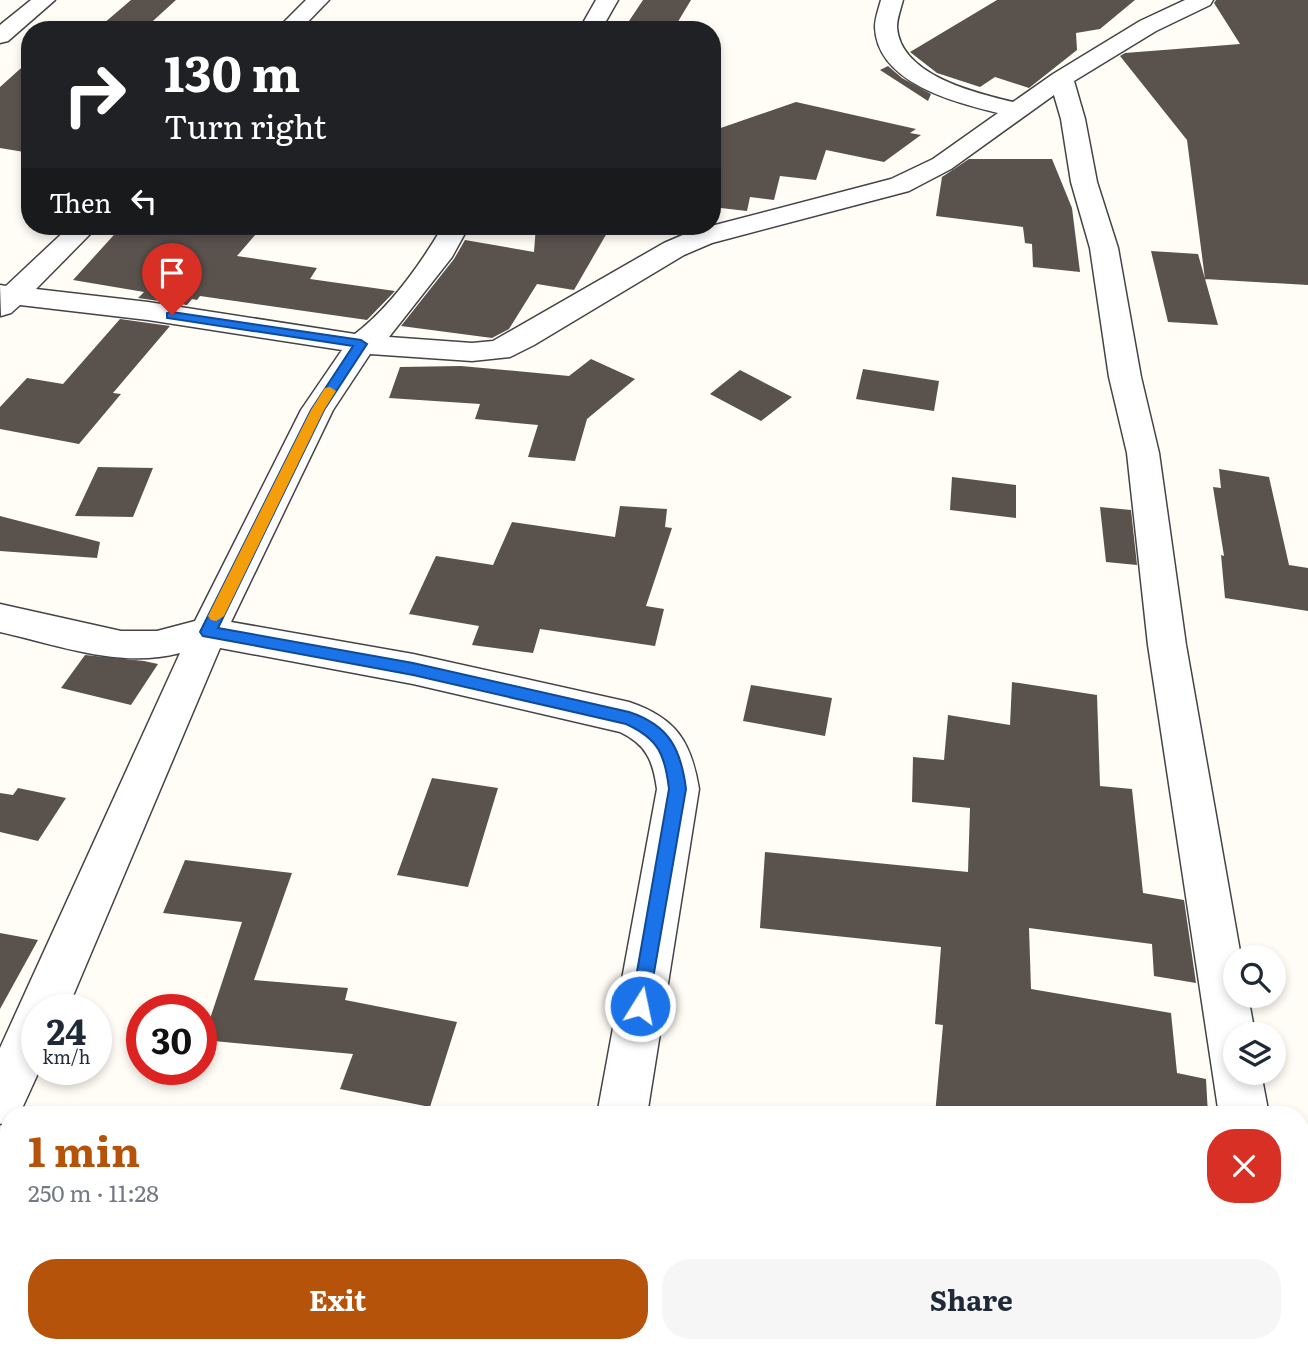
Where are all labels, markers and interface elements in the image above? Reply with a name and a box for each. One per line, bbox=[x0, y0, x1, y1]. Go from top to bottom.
text: 130 m bbox=[164, 34, 300, 107]
icon: right bbox=[49, 49, 140, 140]
text: Turn right bbox=[164, 101, 326, 149]
text: Then bbox=[49, 182, 111, 221]
icon: left bbox=[125, 182, 163, 220]
pin bbox=[142, 243, 202, 315]
icon: arrive bbox=[153, 254, 191, 292]
map controls bbox=[1223, 945, 1286, 1085]
button: search bbox=[1223, 945, 1286, 1008]
position arrow bbox=[603, 969, 677, 1043]
speed limit sign: 30 bbox=[126, 994, 217, 1085]
text: 24 bbox=[47, 1004, 86, 1056]
button: layers bbox=[1223, 1022, 1286, 1085]
text: km/h bbox=[43, 1043, 90, 1070]
text: 1 min bbox=[28, 1118, 140, 1180]
button: close bbox=[1207, 1129, 1281, 1203]
text: 250 m · 11:28 bbox=[28, 1175, 159, 1209]
button: Exit bbox=[28, 1259, 648, 1339]
button: Share bbox=[662, 1259, 1281, 1339]

